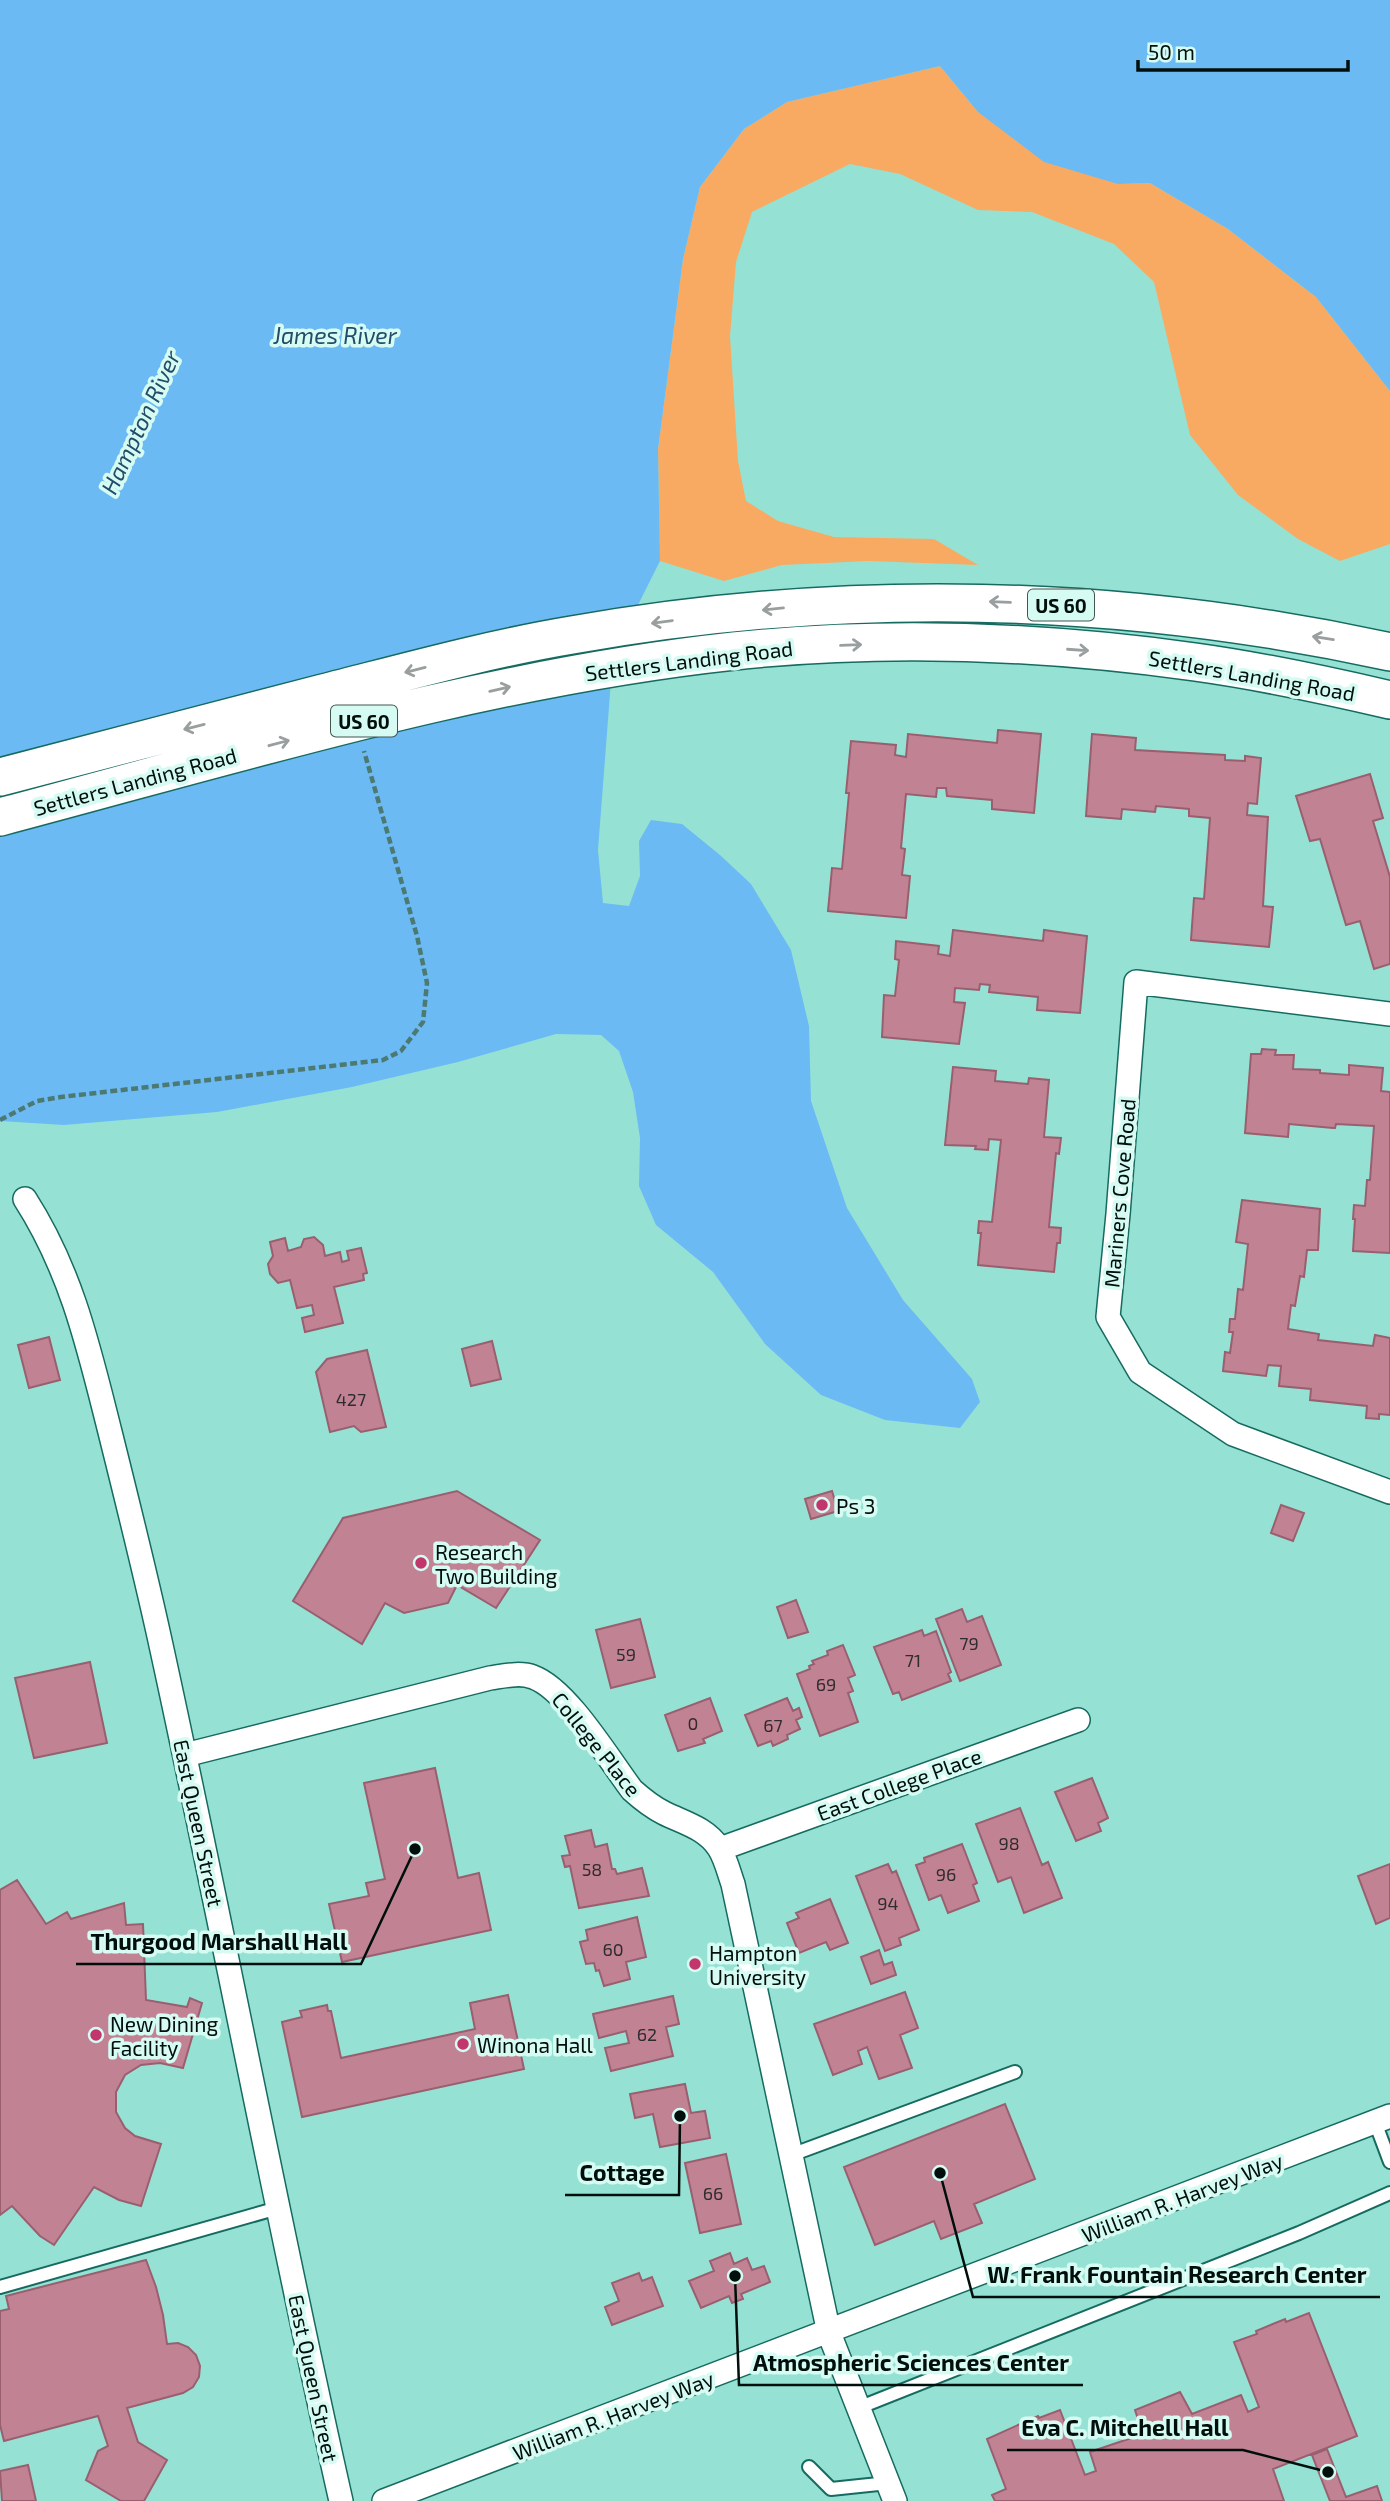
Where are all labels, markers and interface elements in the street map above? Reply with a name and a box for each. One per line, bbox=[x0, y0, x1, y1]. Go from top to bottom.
scale bar bbox=[1138, 28, 1348, 72]
text: 50 m bbox=[1148, 39, 1195, 64]
water label: James River bbox=[272, 321, 398, 349]
water label: Hampton River bbox=[94, 345, 186, 498]
road number: US 60 bbox=[1028, 590, 1094, 620]
one-way arrow bbox=[989, 596, 1012, 609]
one-way arrow bbox=[762, 603, 785, 616]
one-way arrow bbox=[651, 616, 674, 629]
one-way arrow bbox=[1312, 631, 1335, 644]
street label: Settlers Landing Road bbox=[584, 635, 794, 685]
one-way arrow bbox=[839, 638, 862, 651]
one-way arrow bbox=[1067, 644, 1089, 657]
street label: Settlers Landing Road bbox=[1147, 645, 1357, 705]
one-way arrow bbox=[404, 664, 427, 677]
one-way arrow bbox=[488, 681, 511, 695]
road number: US 60 bbox=[331, 706, 397, 736]
one-way arrow bbox=[184, 721, 206, 734]
one-way arrow bbox=[267, 736, 290, 749]
street label: Settlers Landing Road bbox=[31, 742, 239, 820]
street label: Mariners Cove Road bbox=[1098, 1097, 1140, 1289]
house number: 427 bbox=[336, 1388, 366, 1410]
place label: Ps 3 bbox=[836, 1493, 875, 1518]
marker: Ps 3 bbox=[814, 1497, 830, 1513]
place label: Research Two Building bbox=[435, 1539, 557, 1588]
marker: Research Two Building bbox=[413, 1555, 429, 1571]
house number: 79 bbox=[959, 1632, 979, 1654]
house number: 59 bbox=[616, 1643, 636, 1665]
house number: 71 bbox=[905, 1649, 921, 1671]
house number: 69 bbox=[816, 1673, 836, 1695]
street label: College Place bbox=[547, 1687, 647, 1801]
house number: 0 bbox=[688, 1712, 698, 1734]
house number: 67 bbox=[763, 1714, 783, 1736]
street label: East Queen Street bbox=[168, 1737, 229, 1909]
street label: East College Place bbox=[813, 1743, 985, 1825]
house number: 98 bbox=[998, 1832, 1020, 1854]
house number: 58 bbox=[582, 1858, 602, 1880]
house number: 96 bbox=[936, 1863, 956, 1885]
house number: 94 bbox=[877, 1892, 899, 1914]
callout: Thurgood Marshall Hall bbox=[76, 1920, 361, 1964]
text: Thurgood Marshall Hall bbox=[91, 1927, 348, 1955]
house number: 60 bbox=[602, 1938, 624, 1960]
place label: Hampton University bbox=[709, 1940, 806, 1989]
marker: Hampton University bbox=[687, 1956, 703, 1972]
place label: New Dining Facility bbox=[110, 2011, 218, 2060]
house number: 62 bbox=[637, 2023, 657, 2045]
marker: New Dining Facility bbox=[88, 2027, 104, 2043]
place label: Winona Hall bbox=[477, 2032, 593, 2057]
marker: Winona Hall bbox=[455, 2036, 471, 2052]
street label: William R. Harvey Way bbox=[1078, 2147, 1286, 2247]
callout: Cottage bbox=[565, 2151, 679, 2195]
text: Cottage bbox=[579, 2158, 665, 2186]
house number: 66 bbox=[703, 2182, 723, 2204]
callout: W. Frank Fountain Research Center bbox=[973, 2253, 1380, 2297]
text: W. Frank Fountain Research Center bbox=[987, 2260, 1367, 2288]
street label: East Queen Street bbox=[283, 2292, 344, 2464]
callout: Atmospheric Sciences Center bbox=[739, 2341, 1083, 2385]
text: Atmospheric Sciences Center bbox=[753, 2348, 1069, 2376]
street label: William R. Harvey Way bbox=[509, 2365, 717, 2465]
callout: Eva C. Mitchell Hall bbox=[1007, 2406, 1243, 2450]
text: Eva C. Mitchell Hall bbox=[1021, 2413, 1229, 2441]

